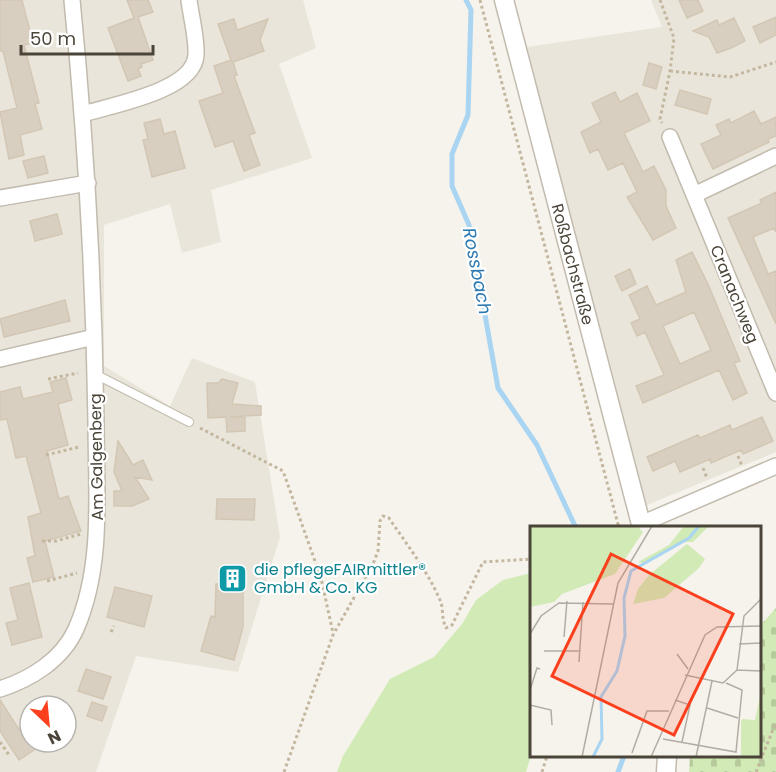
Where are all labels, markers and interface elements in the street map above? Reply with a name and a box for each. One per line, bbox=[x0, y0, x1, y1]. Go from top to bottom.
scale bar bbox=[21, 18, 153, 56]
text: 50 m bbox=[30, 26, 76, 51]
street label: Roßbachstraße bbox=[546, 201, 599, 327]
water label: Rossbach bbox=[457, 225, 498, 317]
street label: Cranachweg bbox=[704, 242, 765, 347]
street label: Am Galgenberg bbox=[84, 393, 109, 521]
inset map bbox=[530, 526, 761, 757]
place label: die pflegeFAIRmittler® GmbH & Co. KG bbox=[254, 558, 426, 599]
building icon: die pflegeFAIRmittler® GmbH & Co. KG bbox=[217, 562, 249, 594]
north arrow bbox=[18, 694, 78, 754]
text: N bbox=[44, 724, 65, 750]

